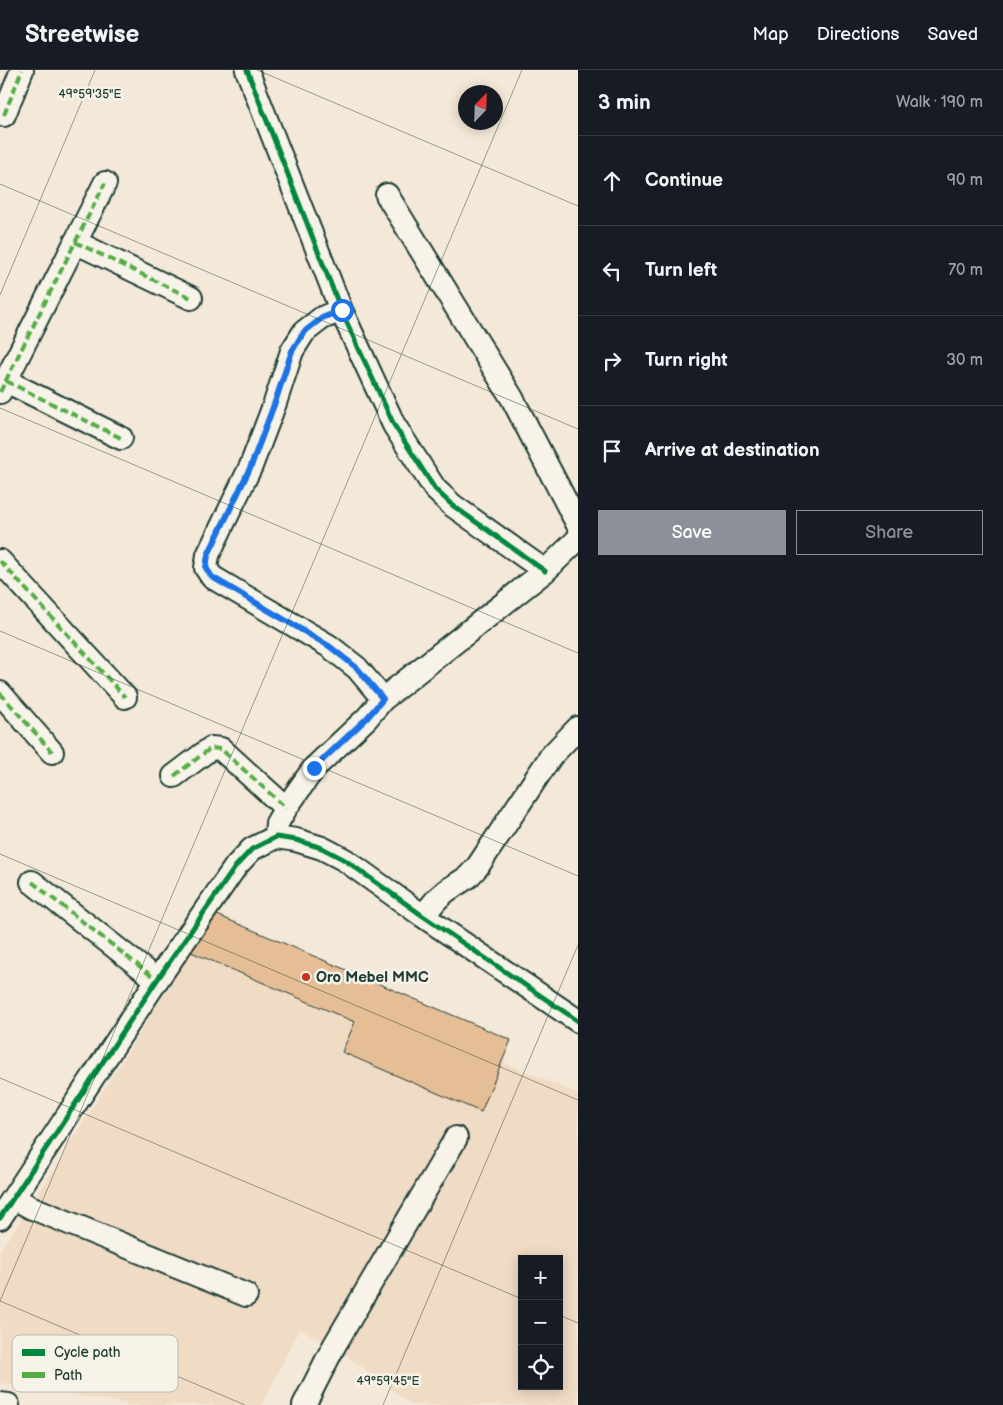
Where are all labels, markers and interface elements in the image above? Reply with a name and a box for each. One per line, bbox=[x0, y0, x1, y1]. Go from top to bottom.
text: Streetwise bbox=[25, 20, 139, 49]
text: Map bbox=[753, 24, 789, 45]
text: Directions bbox=[817, 24, 899, 45]
text: Saved bbox=[927, 24, 978, 45]
north arrow bbox=[458, 85, 503, 130]
text: 49°59'35"E bbox=[59, 87, 122, 102]
text: 3 min bbox=[598, 90, 651, 115]
text: Walk · 190 m bbox=[896, 93, 983, 112]
icon: ahead bbox=[598, 167, 626, 195]
text: Continue bbox=[645, 169, 723, 192]
text: 90 m bbox=[947, 171, 983, 190]
icon: left bbox=[598, 257, 626, 285]
text: Turn left bbox=[645, 259, 717, 282]
text: 70 m bbox=[948, 261, 983, 280]
route start bbox=[331, 299, 354, 322]
icon: right bbox=[598, 347, 626, 375]
text: Turn right bbox=[645, 349, 728, 372]
text: 30 m bbox=[946, 351, 983, 370]
icon: arrive bbox=[598, 437, 626, 465]
text: Arrive at destination bbox=[645, 439, 820, 462]
button: Save bbox=[598, 510, 786, 555]
button: Share bbox=[796, 510, 983, 555]
route end bbox=[303, 757, 326, 780]
place label: Oro Mebel MMC bbox=[316, 968, 429, 987]
marker: Oro Mebel MMC bbox=[300, 971, 312, 983]
map controls bbox=[518, 1255, 563, 1390]
button: + bbox=[518, 1255, 563, 1300]
button: − bbox=[518, 1300, 563, 1345]
legend bbox=[12, 1335, 178, 1392]
text: Cycle path bbox=[54, 1344, 121, 1361]
button: locate bbox=[518, 1345, 563, 1390]
text: Path bbox=[54, 1367, 82, 1384]
text: 49°59'45"E bbox=[357, 1374, 420, 1389]

